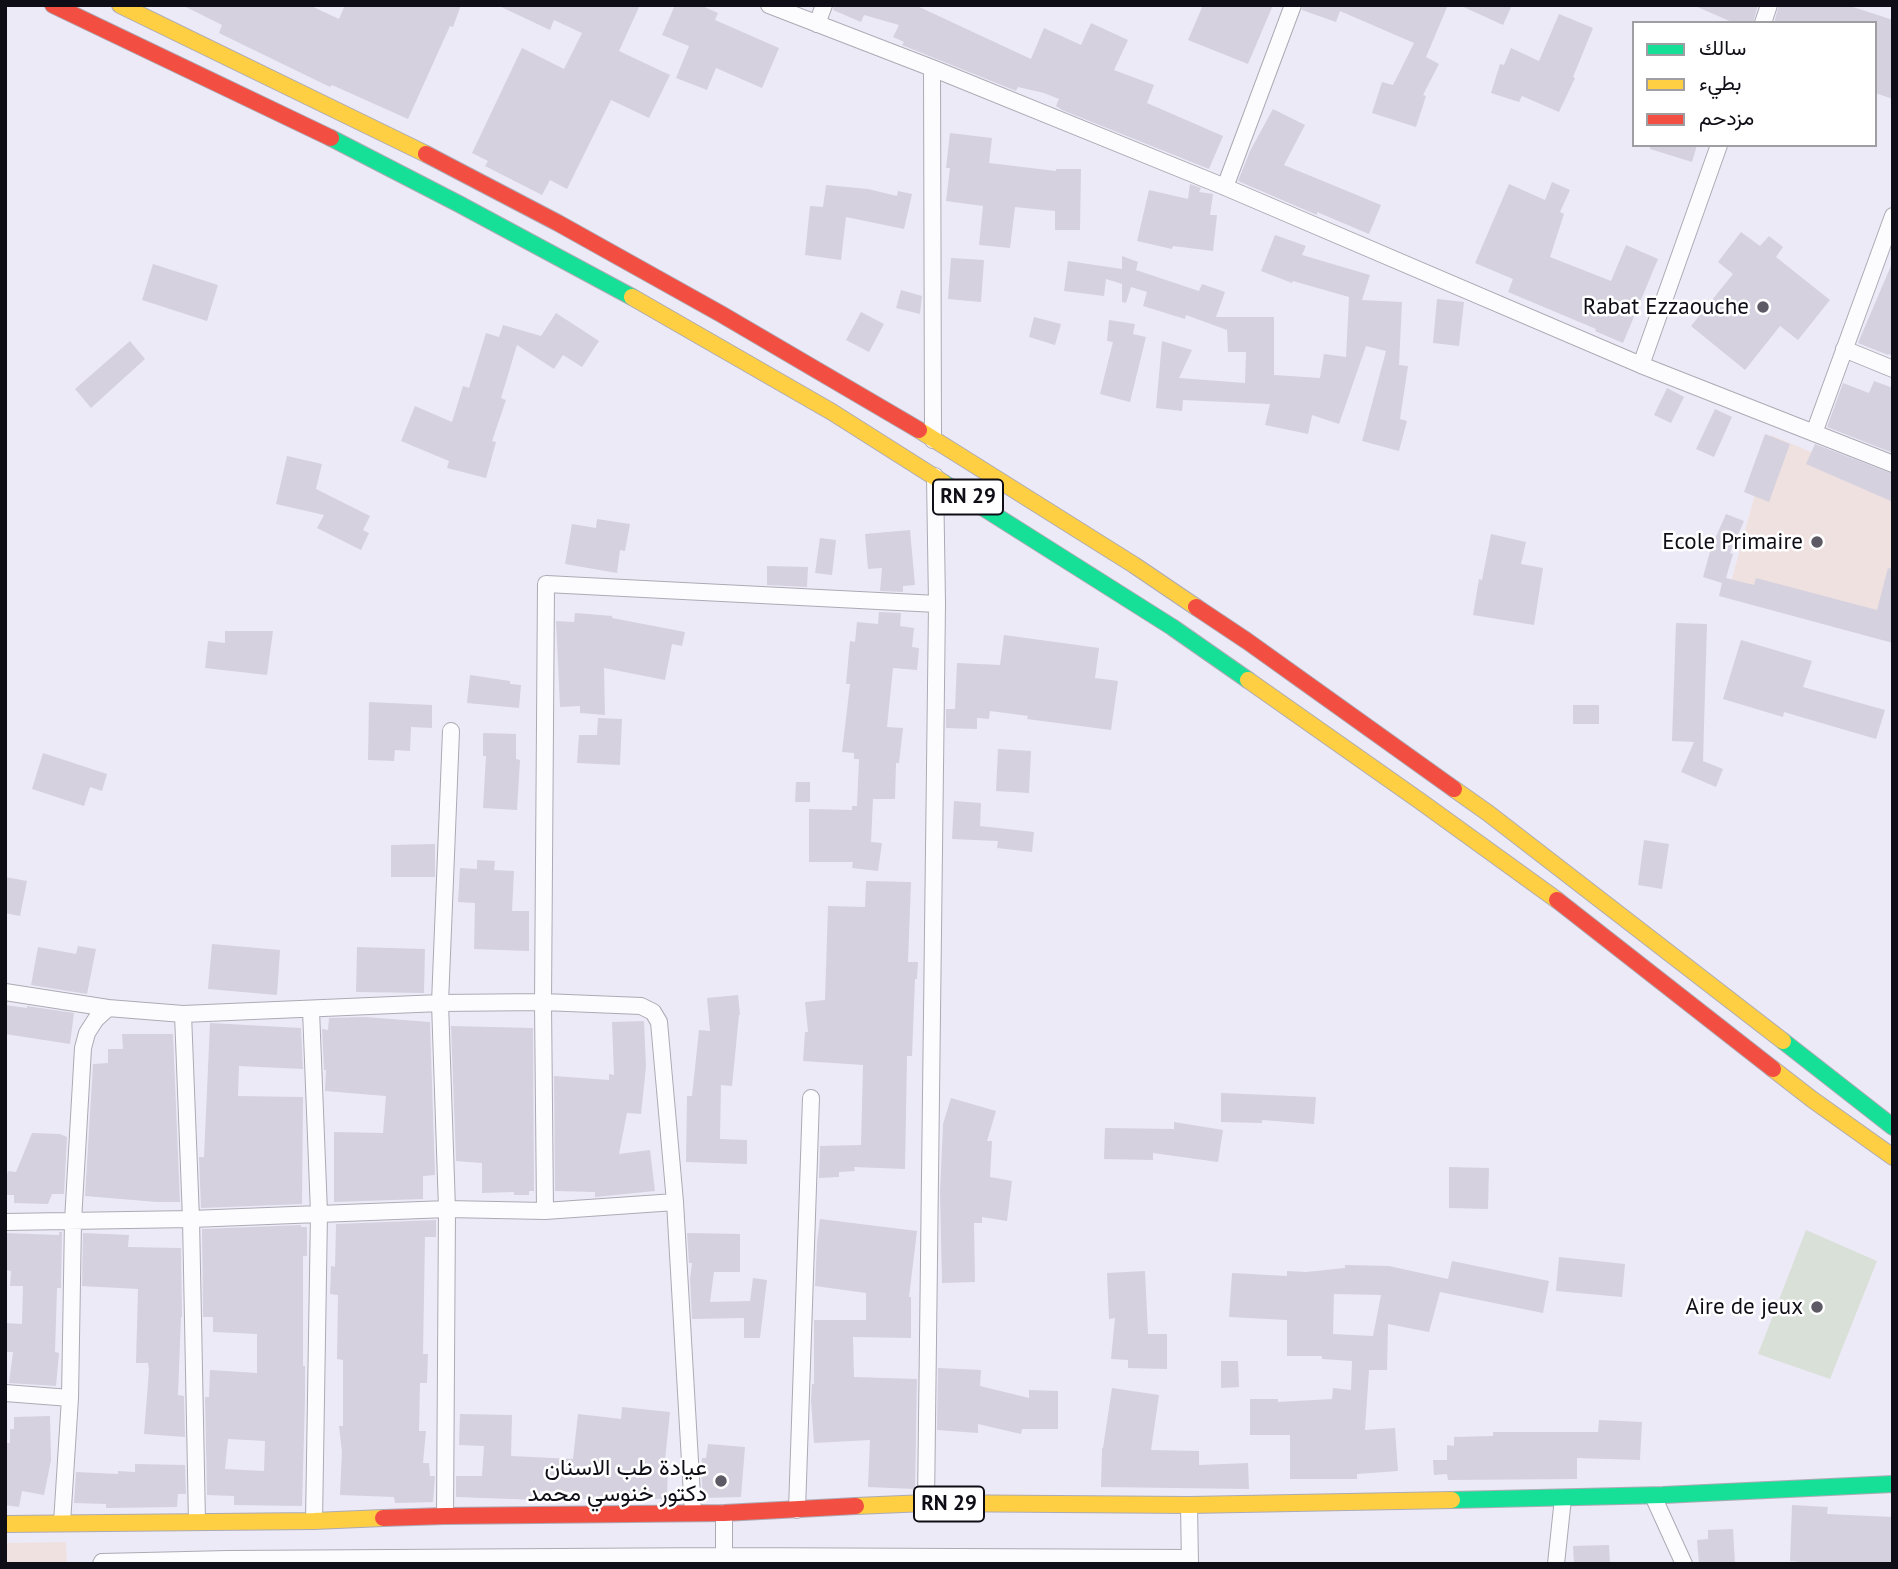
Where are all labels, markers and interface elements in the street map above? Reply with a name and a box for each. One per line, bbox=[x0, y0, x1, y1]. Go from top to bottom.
legend bbox=[1632, 21, 1877, 147]
text: سالك bbox=[1699, 34, 1746, 61]
text: بطيء bbox=[1699, 69, 1742, 96]
text: مزدحم bbox=[1699, 104, 1754, 131]
place label: Rabat Ezzaouche bbox=[1583, 293, 1749, 321]
marker: Rabat Ezzaouche bbox=[1755, 299, 1771, 315]
road number: RN 29 bbox=[933, 480, 1003, 514]
place label: Ecole Primaire bbox=[1662, 528, 1803, 556]
marker: Ecole Primaire bbox=[1809, 534, 1825, 550]
place label: Aire de jeux bbox=[1685, 1293, 1803, 1321]
marker: Aire de jeux bbox=[1809, 1299, 1825, 1315]
place label: عيادة طب الاسنان دكتور خنوسي محمد bbox=[528, 1454, 707, 1508]
marker: عيادة طب الاسنان دكتور خنوسي محمد bbox=[713, 1473, 729, 1489]
road number: RN 29 bbox=[914, 1486, 984, 1522]

